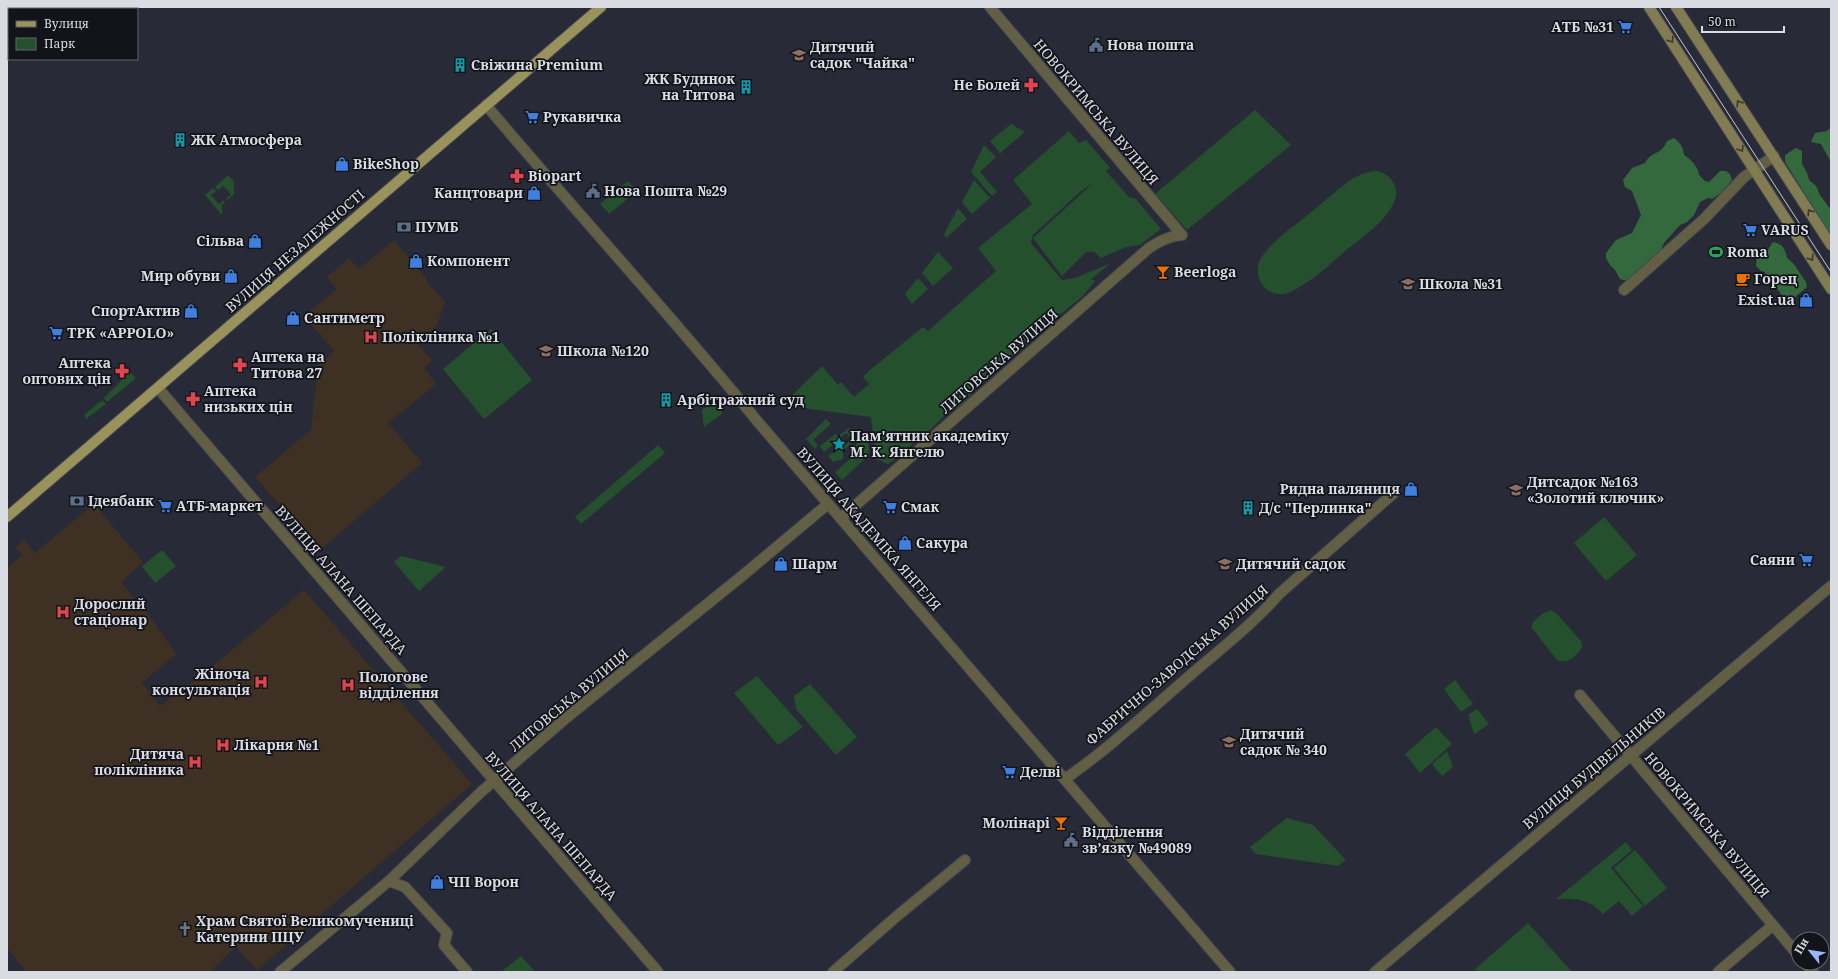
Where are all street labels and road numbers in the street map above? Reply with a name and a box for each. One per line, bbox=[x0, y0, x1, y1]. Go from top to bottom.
street label: НОВОКРИМСЬКА ВУЛИЦЯ bbox=[1030, 35, 1163, 189]
street label: ВУЛИЦЯ НЕЗАЛЕЖНОСТІ bbox=[221, 185, 368, 316]
street label: ЛИТОВСЬКА ВУЛИЦЯ bbox=[936, 304, 1062, 417]
street label: ВУЛИЦЯ АКАДЕМІКА ЯНГЕЛЯ bbox=[793, 443, 946, 614]
street label: ВУЛИЦЯ АЛАНА ШЕПАРДА bbox=[271, 501, 412, 658]
street label: ФАБРИЧНО-ЗАВОДСЬКА ВУЛИЦЯ bbox=[1081, 580, 1272, 749]
street label: ЛИТОВСЬКА ВУЛИЦЯ bbox=[505, 644, 632, 755]
street label: ВУЛИЦЯ БУДІВЕЛЬНИКІВ bbox=[1518, 702, 1669, 833]
street label: ВУЛИЦЯ АЛАНА ШЕПАРДА bbox=[481, 747, 622, 904]
street label: НОВОКРИМСЬКА ВУЛИЦЯ bbox=[1641, 748, 1774, 902]

